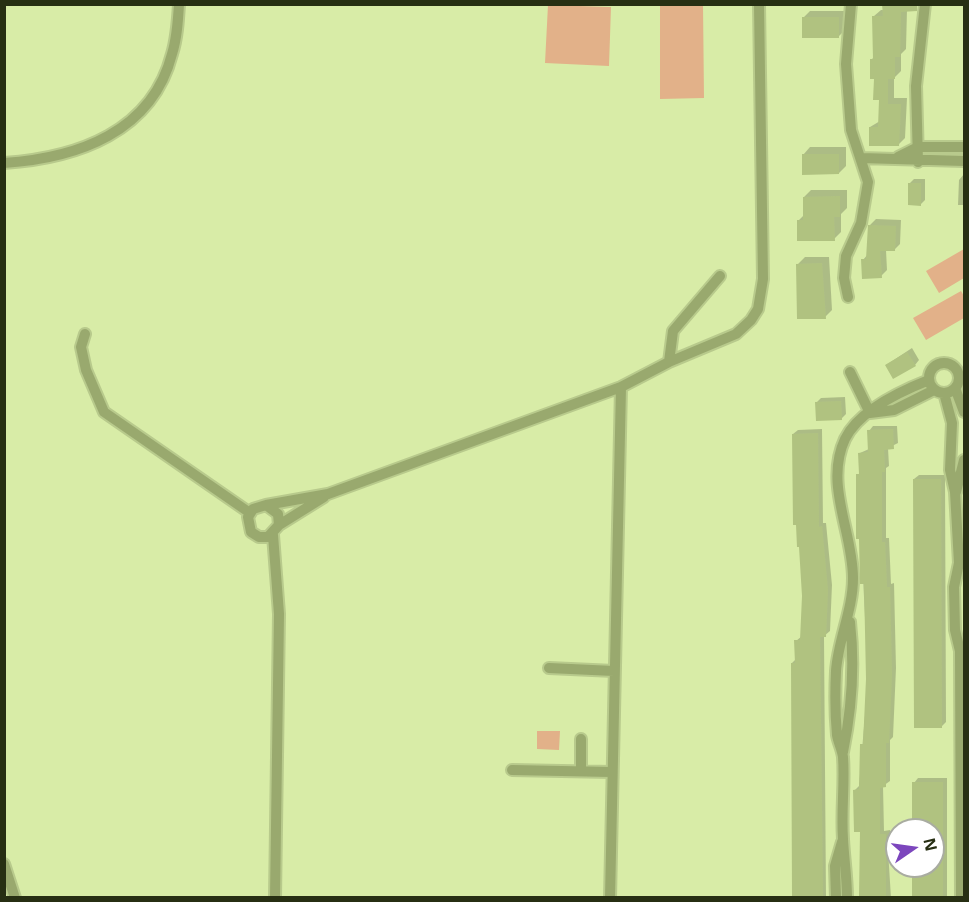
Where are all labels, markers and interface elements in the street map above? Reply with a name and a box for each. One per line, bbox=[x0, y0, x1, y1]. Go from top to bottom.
north arrow bbox=[885, 818, 945, 878]
text: N bbox=[918, 836, 943, 853]

